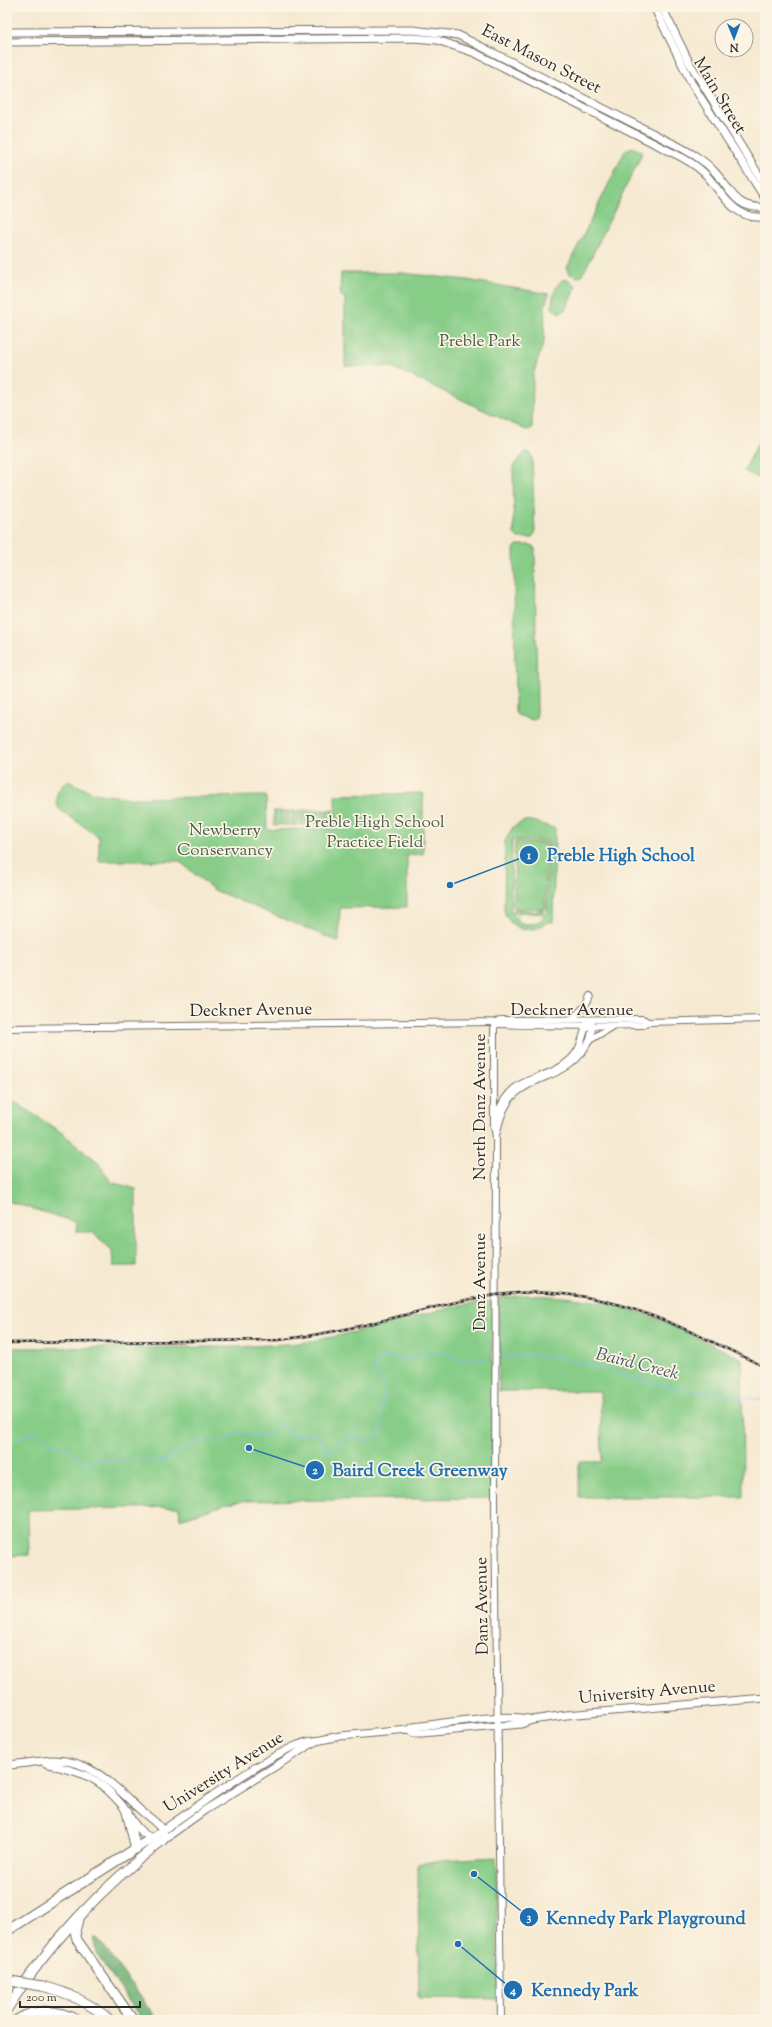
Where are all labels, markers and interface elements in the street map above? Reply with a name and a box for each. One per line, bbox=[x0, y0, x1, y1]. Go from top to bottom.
north arrow bbox=[714, 18, 754, 58]
street label: East Mason Street bbox=[477, 20, 605, 101]
text: N bbox=[729, 39, 740, 55]
street label: Main Street bbox=[687, 53, 751, 139]
park label: Preble Park bbox=[439, 330, 521, 354]
park label: Preble High School Practice Field bbox=[305, 811, 445, 855]
park label: Newberry Conservancy bbox=[177, 819, 273, 863]
callout: Preble High School bbox=[519, 840, 703, 870]
text: Preble High School bbox=[547, 844, 696, 870]
text: 1 bbox=[526, 847, 532, 865]
street label: Deckner Avenue bbox=[189, 998, 313, 1024]
street label: Deckner Avenue bbox=[511, 999, 633, 1023]
street label: North Danz Avenue bbox=[469, 1034, 493, 1180]
street label: Danz Avenue bbox=[469, 1233, 493, 1331]
water label: Baird Creek bbox=[593, 1342, 681, 1388]
callout: Baird Creek Greenway bbox=[305, 1455, 516, 1485]
text: Baird Creek Greenway bbox=[332, 1459, 508, 1485]
text: 2 bbox=[312, 1462, 318, 1480]
street label: Danz Avenue bbox=[470, 1557, 496, 1655]
street label: University Avenue bbox=[577, 1675, 717, 1711]
street label: University Avenue bbox=[159, 1726, 289, 1820]
callout: Kennedy Park Playground bbox=[519, 1902, 754, 1932]
text: Kennedy Park Playground bbox=[546, 1907, 747, 1933]
text: 3 bbox=[527, 1909, 532, 1927]
callout: Kennedy Park bbox=[503, 1975, 646, 2005]
text: Kennedy Park bbox=[531, 1979, 639, 2005]
text: 4 bbox=[509, 1982, 516, 2000]
scale bar bbox=[20, 1983, 140, 2009]
text: 200 m bbox=[26, 1989, 57, 2007]

